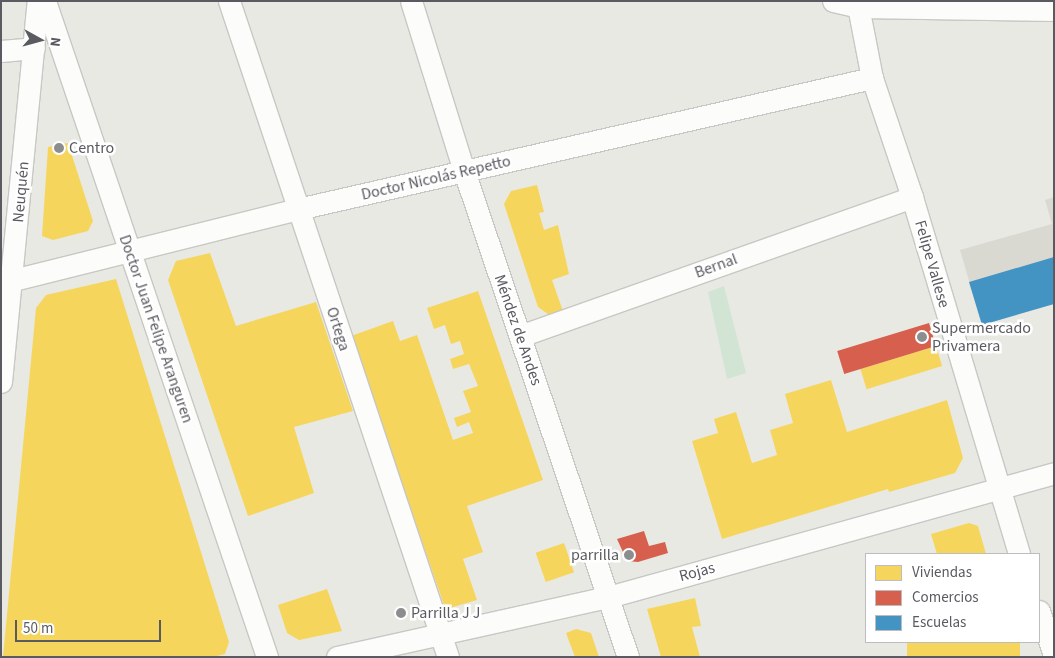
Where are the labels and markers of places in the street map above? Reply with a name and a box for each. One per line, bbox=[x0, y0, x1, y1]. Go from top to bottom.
place label: Centro bbox=[69, 138, 114, 158]
marker: Centro bbox=[53, 142, 65, 154]
place label: Supermercado Privamera bbox=[932, 318, 1031, 356]
marker: Supermercado Privamera bbox=[916, 331, 928, 343]
place label: parrilla bbox=[571, 545, 619, 565]
marker: parrilla bbox=[623, 549, 635, 561]
place label: Parrilla J J bbox=[411, 603, 480, 623]
marker: Parrilla J J bbox=[395, 607, 407, 619]

